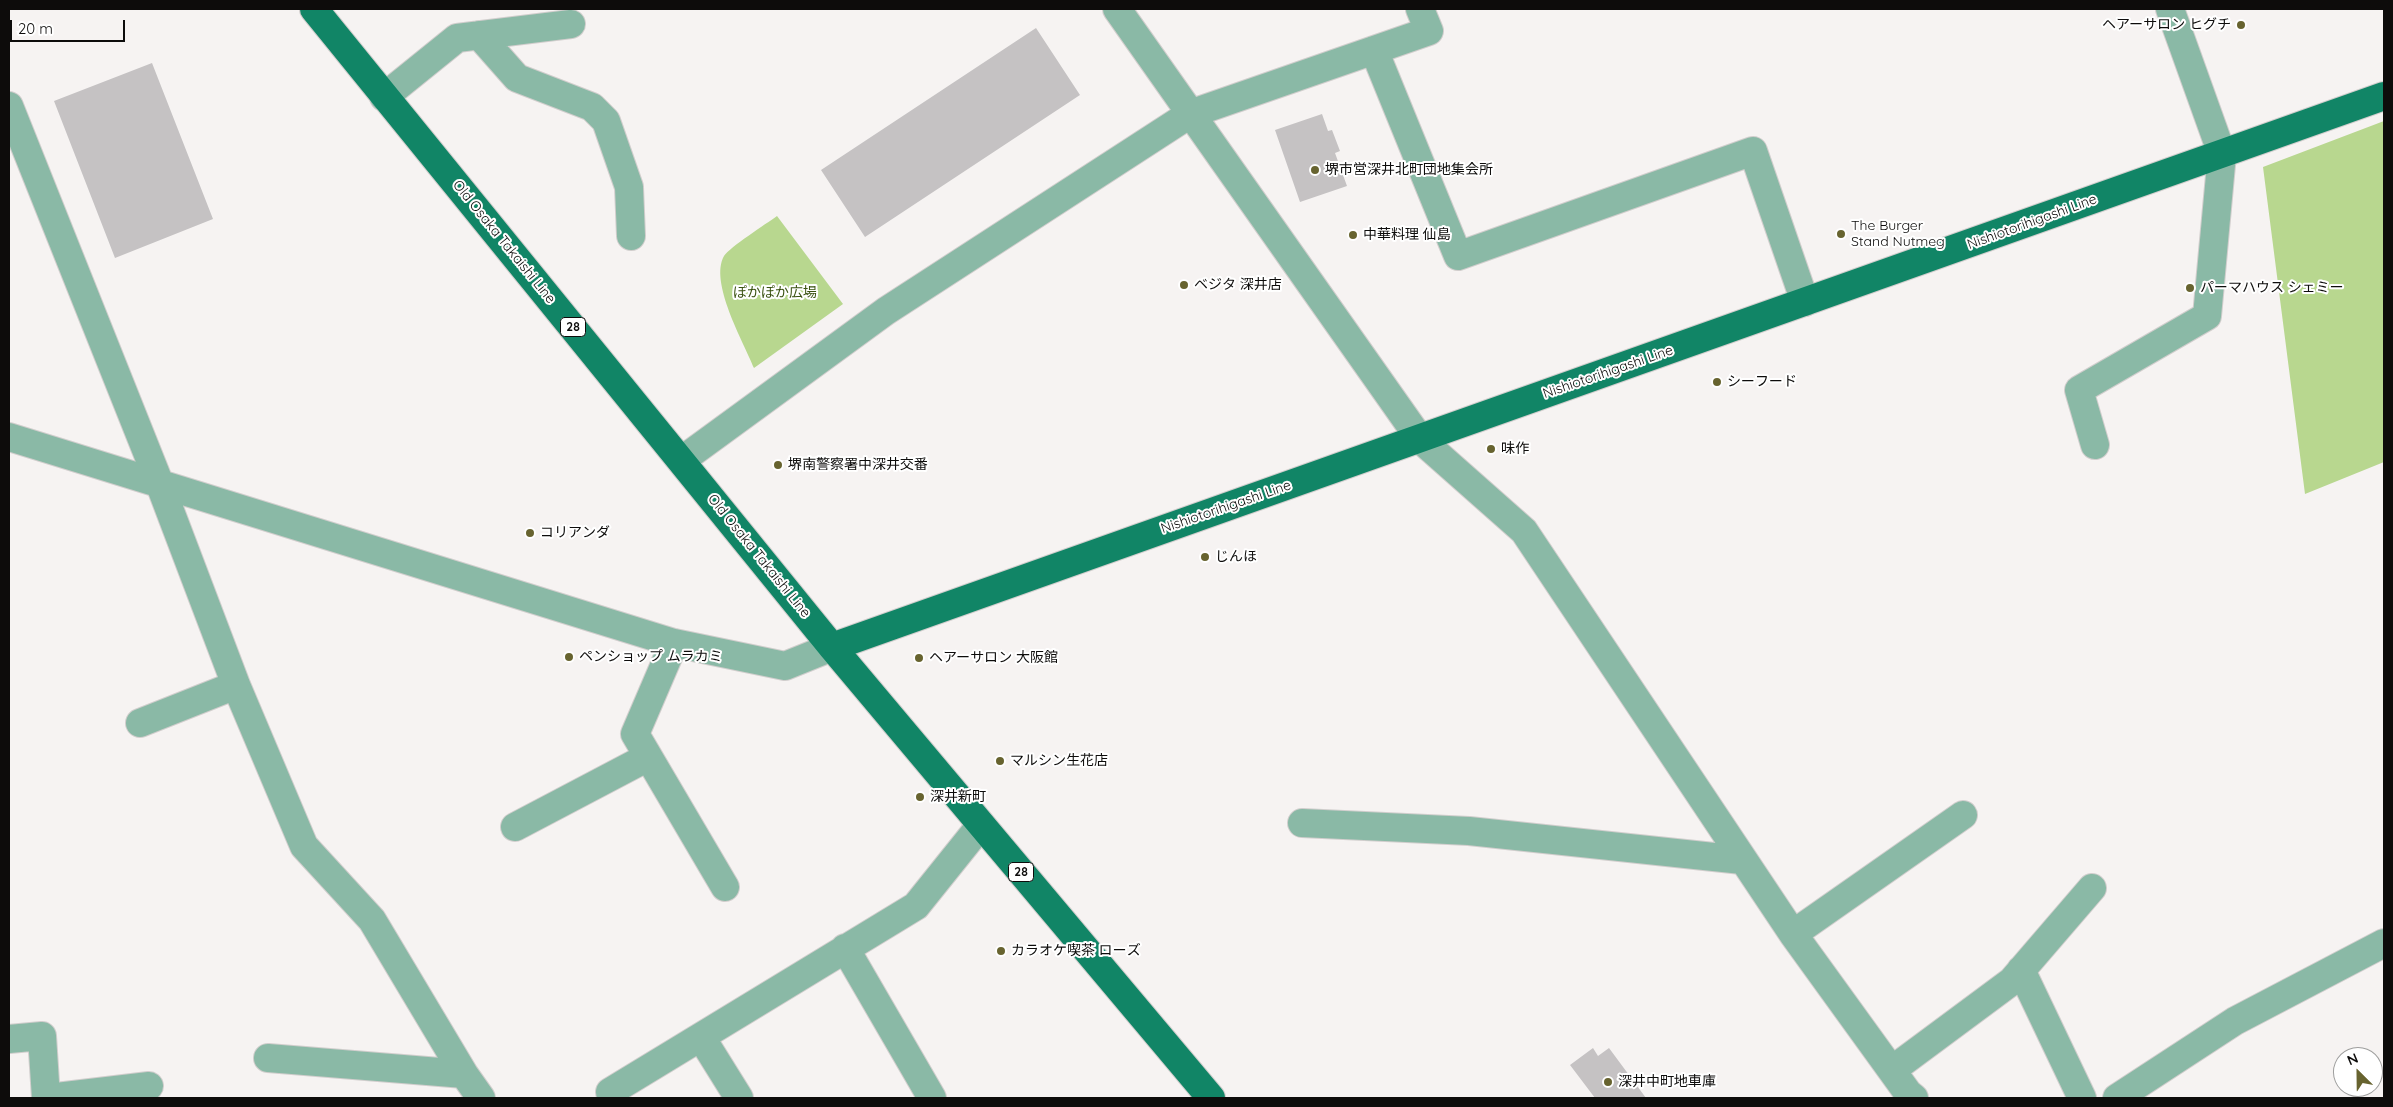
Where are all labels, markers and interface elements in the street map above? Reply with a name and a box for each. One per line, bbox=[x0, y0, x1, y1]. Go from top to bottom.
scale bar bbox=[12, 10, 128, 42]
place label: ヘアーサロン ヒグチ bbox=[2102, 17, 2231, 33]
text: 20 m bbox=[18, 19, 53, 38]
marker: ヘアーサロン ヒグチ bbox=[2235, 19, 2247, 31]
place label: 堺市営深井北町団地集会所 bbox=[1325, 162, 1493, 178]
marker: 堺市営深井北町団地集会所 bbox=[1309, 164, 1321, 176]
street label: Old Osaka Takaishi Line bbox=[449, 177, 559, 307]
street label: Nishiotorihigashi Line bbox=[1965, 191, 2099, 253]
place label: The Burger Stand Nutmeg bbox=[1851, 218, 1945, 250]
place label: 中華料理 仙島 bbox=[1363, 227, 1451, 243]
marker: The Burger Stand Nutmeg bbox=[1835, 228, 1847, 240]
marker: 中華料理 仙島 bbox=[1347, 229, 1359, 241]
place label: ベジタ 深井店 bbox=[1194, 277, 1282, 293]
marker: ベジタ 深井店 bbox=[1178, 279, 1190, 291]
place label: パーマハウス シェミー bbox=[2200, 280, 2344, 296]
marker: パーマハウス シェミー bbox=[2184, 282, 2196, 294]
park label: ぽかぽか広場 bbox=[733, 285, 817, 301]
road number: 28 bbox=[560, 318, 586, 337]
street label: Nishiotorihigashi Line bbox=[1541, 342, 1675, 402]
place label: シーフード bbox=[1727, 374, 1797, 390]
marker: シーフード bbox=[1711, 376, 1723, 388]
place label: 味作 bbox=[1501, 441, 1529, 457]
marker: 味作 bbox=[1485, 443, 1497, 455]
place label: 堺南警察署中深井交番 bbox=[788, 457, 928, 473]
marker: 堺南警察署中深井交番 bbox=[772, 459, 784, 471]
street label: Nishiotorihigashi Line bbox=[1159, 477, 1293, 537]
street label: Old Osaka Takaishi Line bbox=[704, 491, 814, 621]
place label: コリアンダ bbox=[540, 525, 610, 541]
marker: コリアンダ bbox=[524, 527, 536, 539]
place label: じんほ bbox=[1215, 549, 1257, 565]
marker: じんほ bbox=[1199, 551, 1211, 563]
place label: ペンショップ ムラカミ bbox=[579, 649, 723, 665]
place label: ヘアーサロン 大阪館 bbox=[929, 650, 1058, 666]
marker: ペンショップ ムラカミ bbox=[563, 651, 575, 663]
marker: ヘアーサロン 大阪館 bbox=[913, 652, 925, 664]
place label: マルシン生花店 bbox=[1010, 753, 1108, 769]
marker: マルシン生花店 bbox=[994, 755, 1006, 767]
place label: 深井新町 bbox=[930, 789, 986, 805]
marker: 深井新町 bbox=[914, 791, 926, 803]
road number: 28 bbox=[1008, 862, 1034, 882]
place label: カラオケ喫茶 ローズ bbox=[1011, 943, 1141, 959]
marker: カラオケ喫茶 ローズ bbox=[995, 945, 1007, 957]
north arrow bbox=[2333, 1047, 2383, 1097]
text: N bbox=[2344, 1049, 2361, 1069]
place label: 深井中町地車庫 bbox=[1618, 1074, 1716, 1090]
marker: 深井中町地車庫 bbox=[1602, 1076, 1614, 1088]

